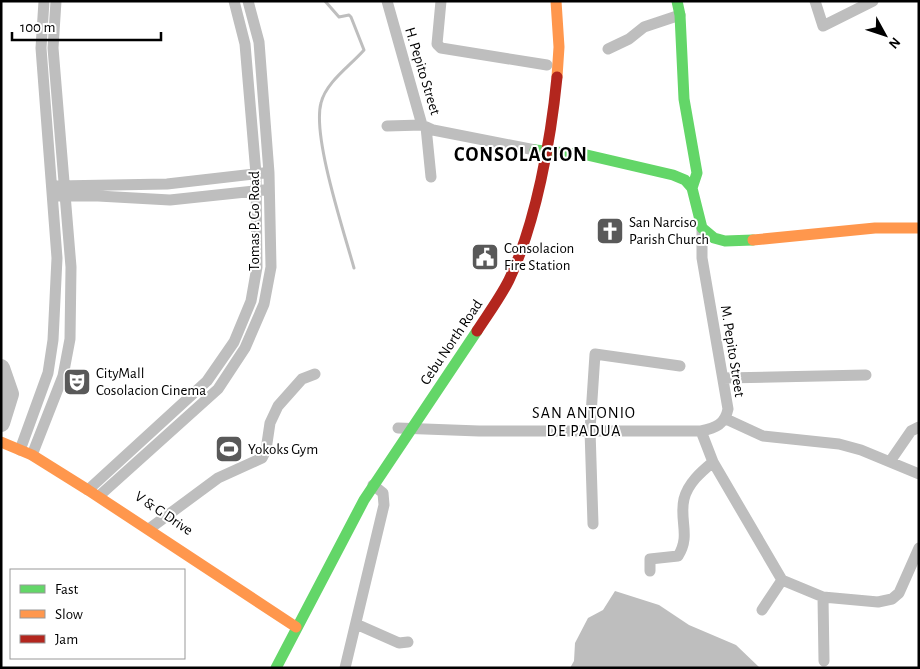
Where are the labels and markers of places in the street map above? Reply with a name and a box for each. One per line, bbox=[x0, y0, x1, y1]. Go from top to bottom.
place label: San Narciso Parish Church bbox=[629, 215, 709, 247]
church icon: San Narciso Parish Church bbox=[595, 216, 625, 246]
place label: Consolacion Fire Station bbox=[504, 241, 574, 273]
public building icon: Consolacion Fire Station bbox=[470, 242, 500, 272]
place label: CityMall Cosolacion Cinema bbox=[96, 366, 206, 398]
theatre icon: CityMall Cosolacion Cinema bbox=[62, 367, 92, 397]
sports icon: Yokoks Gym bbox=[214, 434, 244, 464]
place label: Yokoks Gym bbox=[248, 442, 318, 457]

